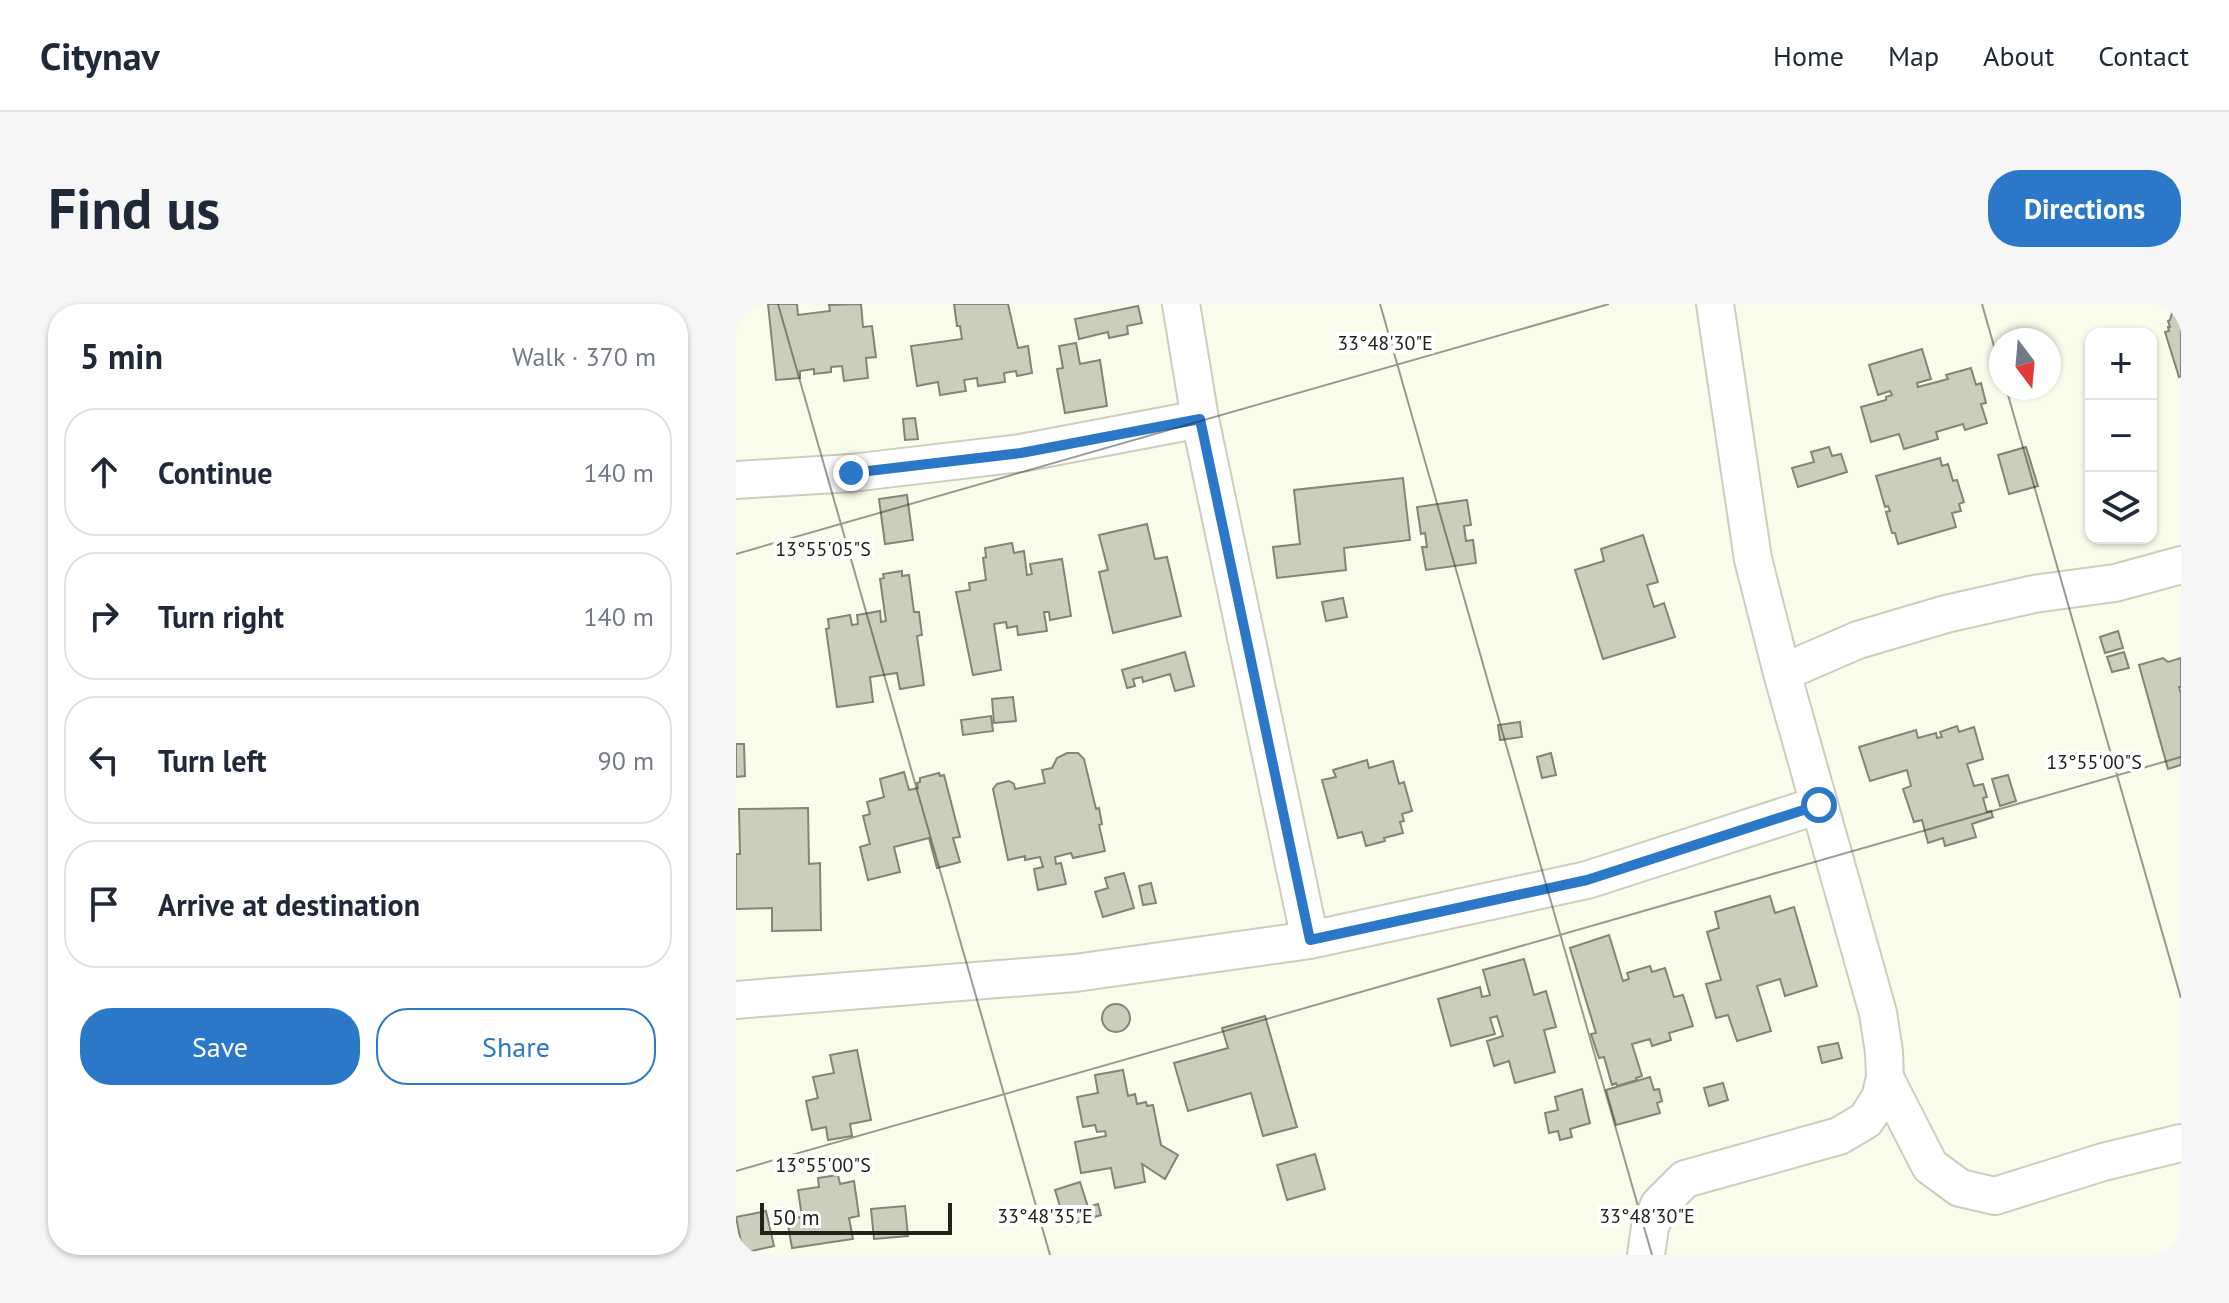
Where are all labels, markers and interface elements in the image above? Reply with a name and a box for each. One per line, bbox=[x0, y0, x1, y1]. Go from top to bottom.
text: Citynav bbox=[40, 31, 160, 80]
text: Home bbox=[1773, 37, 1844, 74]
text: Map bbox=[1888, 37, 1939, 74]
text: About bbox=[1983, 37, 2054, 74]
text: Contact bbox=[2098, 37, 2189, 74]
button: Directions bbox=[1988, 170, 2181, 247]
text: Find us bbox=[48, 172, 220, 244]
north arrow bbox=[1989, 328, 2061, 400]
map controls bbox=[2085, 328, 2157, 544]
button: + bbox=[2085, 328, 2157, 400]
text: 33°48'30"E bbox=[1337, 330, 1433, 356]
text: 5 min bbox=[80, 334, 163, 378]
text: Walk · 370 m bbox=[512, 340, 656, 373]
button: − bbox=[2085, 400, 2157, 472]
icon: ahead bbox=[82, 450, 126, 494]
text: Continue bbox=[158, 453, 272, 492]
route end bbox=[833, 455, 869, 491]
text: 140 m bbox=[583, 456, 654, 489]
button: layers bbox=[2085, 472, 2157, 544]
text: 13°55'05"S bbox=[775, 536, 871, 562]
icon: right bbox=[82, 594, 126, 638]
text: Turn right bbox=[158, 597, 284, 636]
text: 140 m bbox=[583, 600, 654, 633]
icon: left bbox=[82, 738, 126, 782]
text: Turn left bbox=[158, 741, 266, 780]
text: 90 m bbox=[598, 744, 654, 777]
text: 13°55'00"S bbox=[2046, 749, 2142, 775]
route start bbox=[1801, 787, 1837, 823]
icon: arrive bbox=[82, 882, 126, 926]
text: Arrive at destination bbox=[158, 885, 420, 924]
button: Save bbox=[80, 1008, 360, 1085]
button: Share bbox=[376, 1008, 656, 1085]
text: 13°55'00"S bbox=[775, 1152, 871, 1178]
scale bar bbox=[760, 1199, 952, 1235]
text: 50 m bbox=[772, 1203, 820, 1231]
text: 33°48'35"E bbox=[997, 1203, 1093, 1229]
text: 33°48'30"E bbox=[1599, 1203, 1695, 1229]

